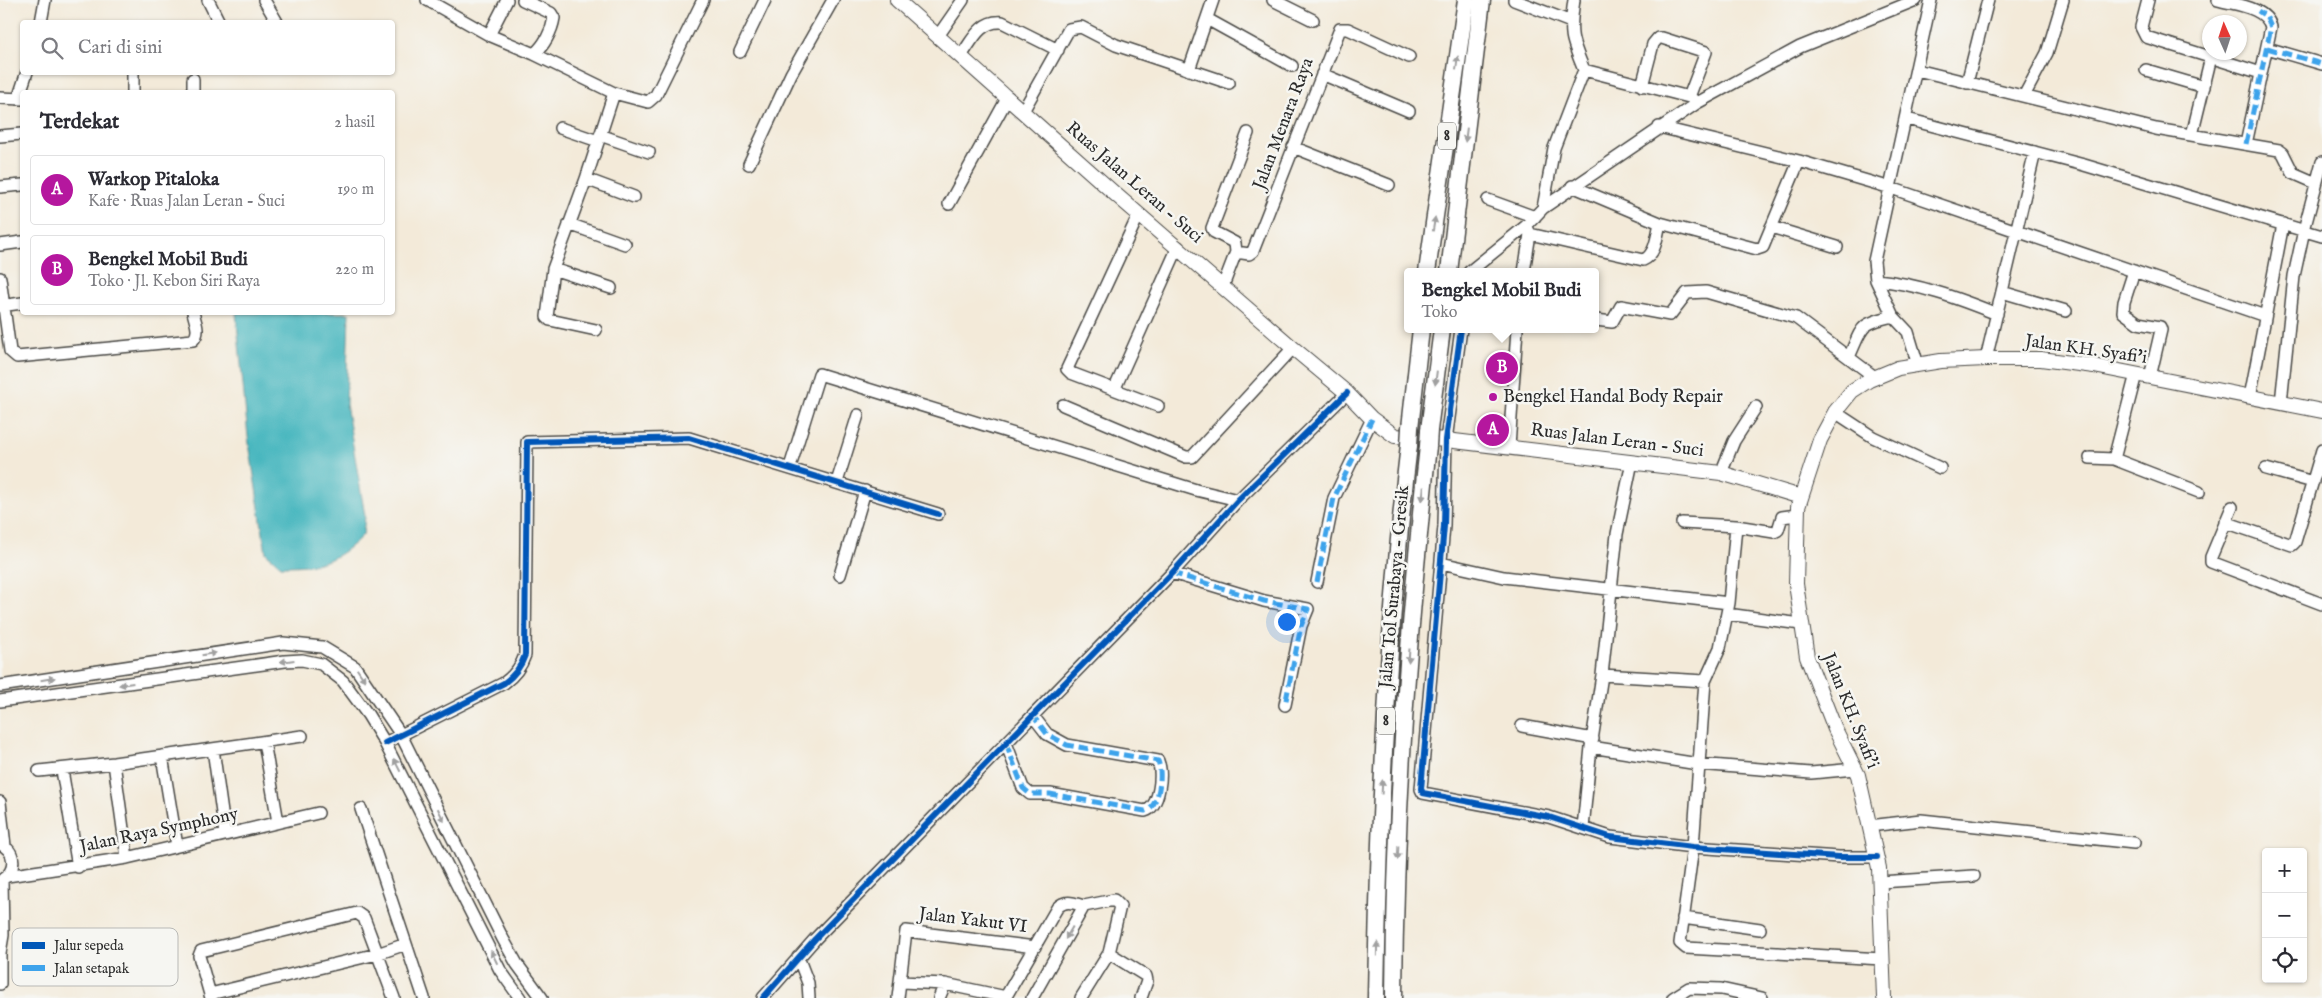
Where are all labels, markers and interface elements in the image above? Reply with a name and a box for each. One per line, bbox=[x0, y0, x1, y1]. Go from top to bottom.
north arrow bbox=[2202, 15, 2247, 60]
search box bbox=[20, 20, 395, 75]
icon: search bbox=[38, 34, 66, 62]
text: Cari di sini bbox=[78, 36, 162, 60]
one-way arrow bbox=[1453, 54, 1461, 70]
street label: Jalan Menara Raya bbox=[1248, 55, 1320, 195]
text: Terdekat bbox=[40, 109, 119, 136]
text: 2 hasil bbox=[334, 113, 375, 133]
street label: Ruas Jalan Leran - Suci bbox=[1061, 117, 1207, 249]
road number: 8 bbox=[1438, 122, 1456, 150]
one-way arrow bbox=[1462, 128, 1470, 144]
text: Warkop Pitaloka bbox=[88, 168, 219, 192]
text: A bbox=[52, 180, 62, 200]
text: 190 m bbox=[337, 180, 374, 200]
text: Kafe · Ruas Jalan Leran - Suci bbox=[88, 192, 285, 212]
one-way arrow bbox=[1430, 215, 1438, 231]
text: Bengkel Mobil Budi bbox=[88, 248, 248, 272]
text: B bbox=[52, 260, 62, 280]
text: 220 m bbox=[335, 260, 374, 280]
popup bbox=[1404, 268, 1599, 333]
text: Toko · Jl. Kebon Siri Raya bbox=[88, 272, 260, 292]
text: Bengkel Mobil Budi bbox=[1422, 279, 1581, 303]
text: Toko bbox=[1422, 303, 1457, 323]
street label: Jalan KH. Syafi'i bbox=[2022, 330, 2149, 370]
pin: B bbox=[1486, 349, 1518, 387]
one-way arrow bbox=[1432, 370, 1440, 386]
place label: Bengkel Handal Body Repair bbox=[1503, 386, 1723, 409]
marker: Bengkel Handal Body Repair bbox=[1487, 391, 1499, 403]
pin: A bbox=[1477, 411, 1509, 449]
street label: Ruas Jalan Leran - Suci bbox=[1529, 419, 1705, 463]
street label: Jalan Tol Surabaya - Gresik bbox=[1374, 484, 1415, 691]
one-way arrow bbox=[1419, 486, 1427, 502]
your location bbox=[1274, 609, 1300, 635]
one-way arrow bbox=[1405, 648, 1413, 664]
street label: Jalan KH. Syafi'i bbox=[1816, 648, 1884, 772]
one-way arrow bbox=[201, 650, 217, 658]
one-way arrow bbox=[279, 657, 295, 665]
one-way arrow bbox=[356, 668, 365, 681]
one-way arrow bbox=[41, 674, 57, 682]
one-way arrow bbox=[118, 680, 134, 688]
road number: 8 bbox=[1377, 708, 1395, 734]
one-way arrow bbox=[393, 758, 401, 772]
one-way arrow bbox=[1379, 779, 1387, 795]
street label: Jalan Raya Symphony bbox=[76, 803, 240, 859]
one-way arrow bbox=[437, 808, 445, 822]
one-way arrow bbox=[1393, 846, 1401, 862]
map controls bbox=[2262, 848, 2307, 983]
button: + bbox=[2262, 848, 2307, 893]
button: − bbox=[2262, 893, 2307, 938]
street label: Jalan Yakut VI bbox=[916, 903, 1029, 939]
one-way arrow bbox=[1065, 926, 1074, 939]
legend bbox=[12, 928, 178, 986]
text: Jalur sepeda bbox=[52, 937, 124, 955]
button: locate bbox=[2262, 938, 2307, 983]
one-way arrow bbox=[1373, 941, 1381, 957]
one-way arrow bbox=[489, 950, 497, 964]
text: Jalan setapak bbox=[52, 960, 130, 978]

